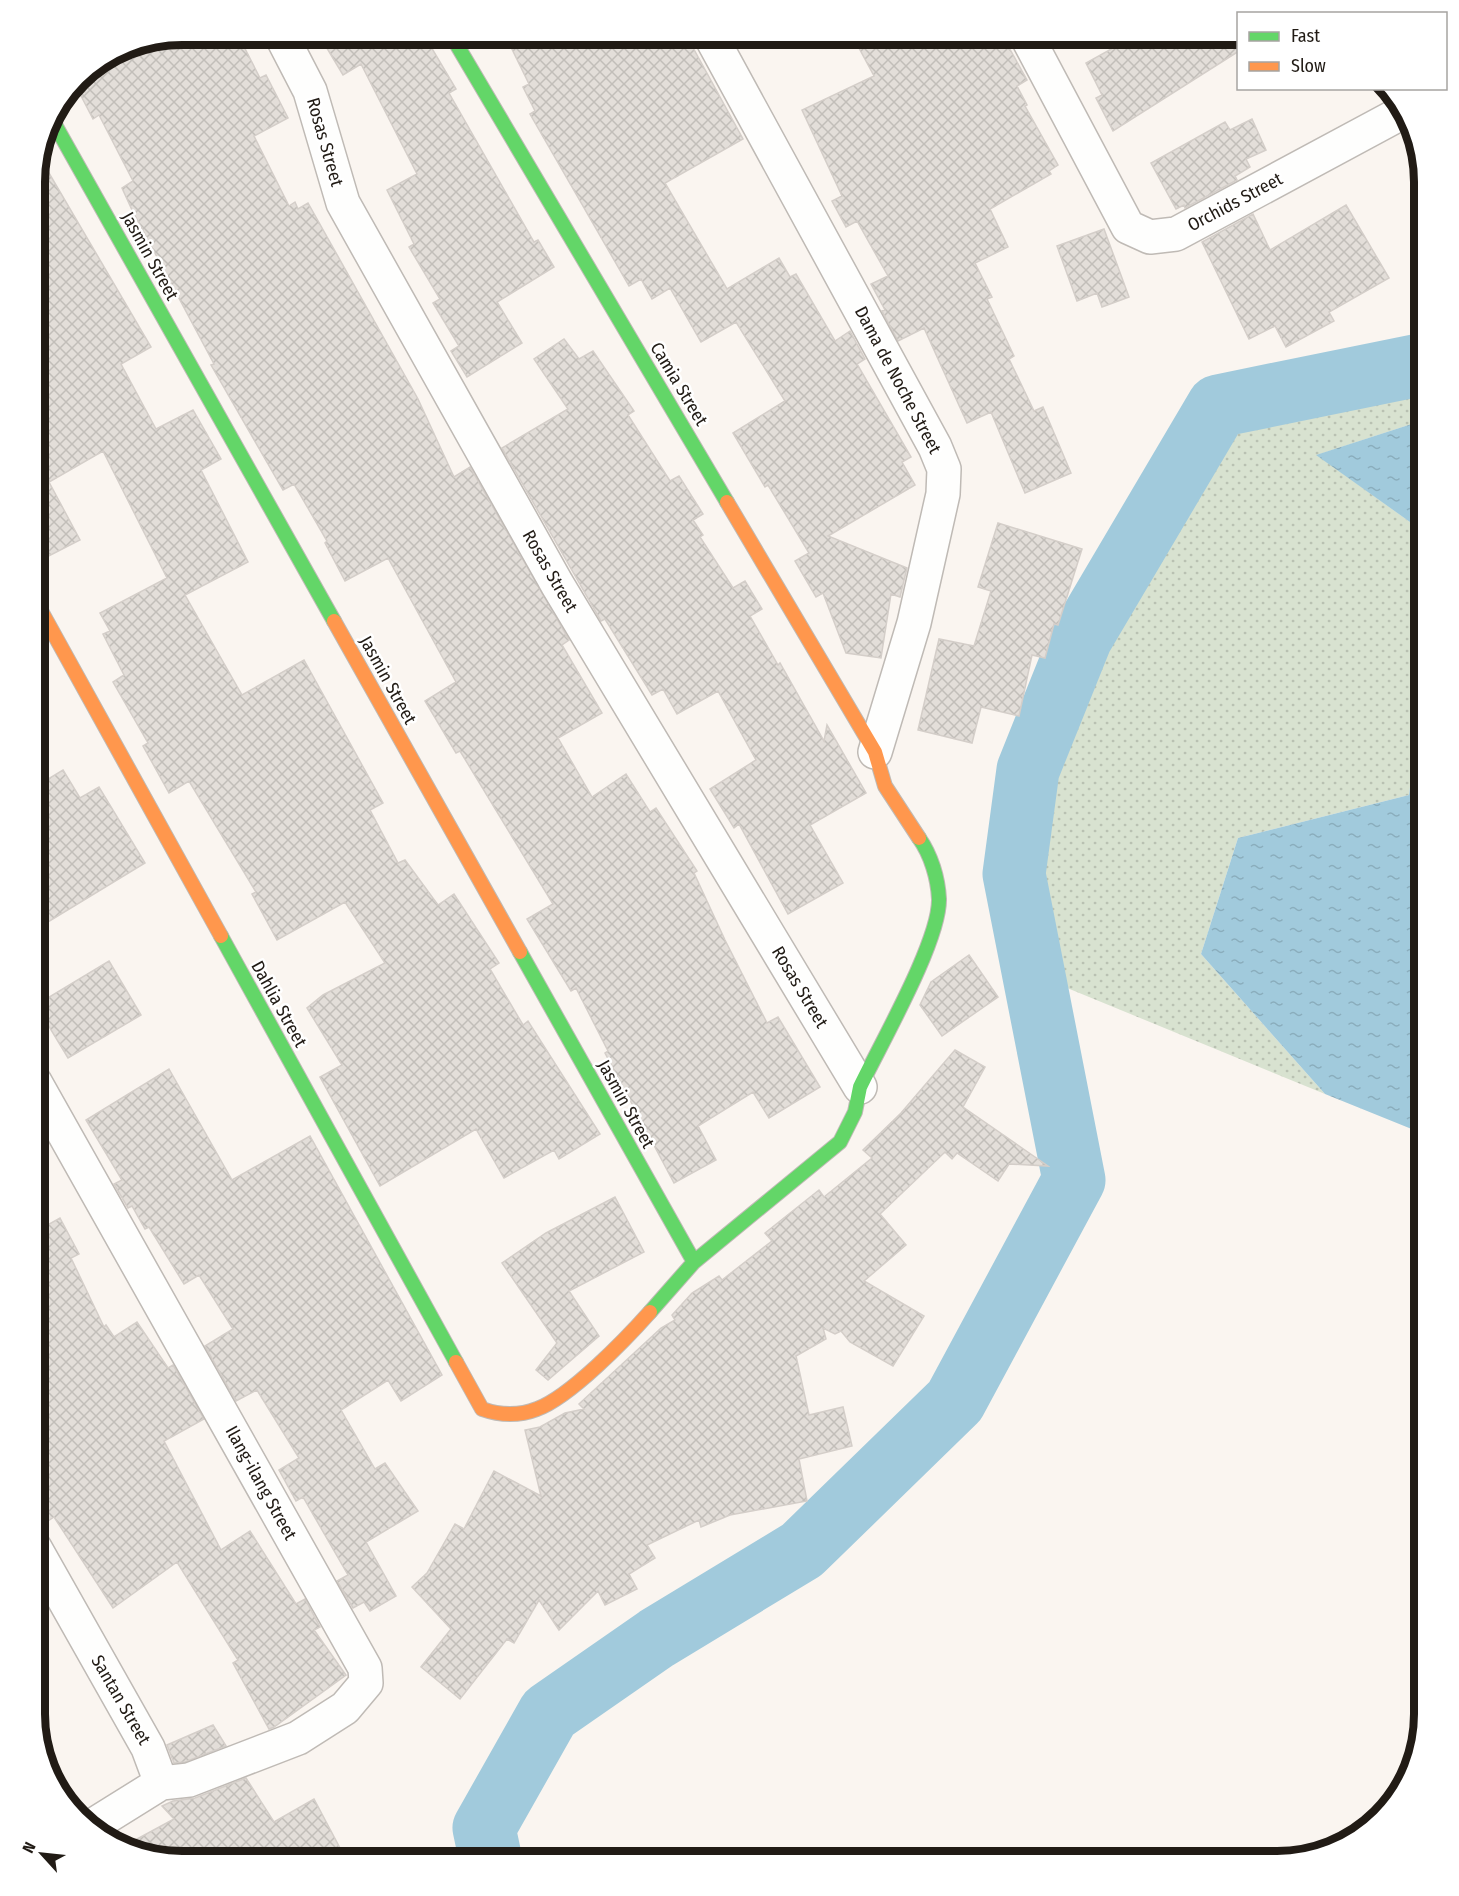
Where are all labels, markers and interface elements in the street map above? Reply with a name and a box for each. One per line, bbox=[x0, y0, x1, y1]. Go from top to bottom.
legend bbox=[1237, 12, 1447, 90]
text: Fast bbox=[1291, 25, 1320, 47]
text: Slow bbox=[1291, 55, 1326, 77]
street label: Rosas Street bbox=[302, 95, 348, 189]
street label: Orchids Street bbox=[1184, 168, 1286, 236]
street label: Jasmin Street bbox=[117, 208, 183, 304]
street label: Dama de Noche Street bbox=[850, 303, 946, 458]
street label: Camia Street bbox=[645, 338, 713, 430]
street label: Rosas Street bbox=[518, 526, 582, 616]
street label: Jasmin Street bbox=[355, 632, 421, 728]
street label: Rosas Street bbox=[767, 942, 833, 1032]
street label: Dahlia Street bbox=[246, 957, 312, 1051]
street label: Jasmin Street bbox=[593, 1056, 659, 1152]
street label: Ilang-ilang Street bbox=[221, 1422, 301, 1544]
street label: Santan Street bbox=[87, 1651, 156, 1749]
north arrow bbox=[12, 1824, 72, 1884]
text: N bbox=[18, 1839, 40, 1856]

